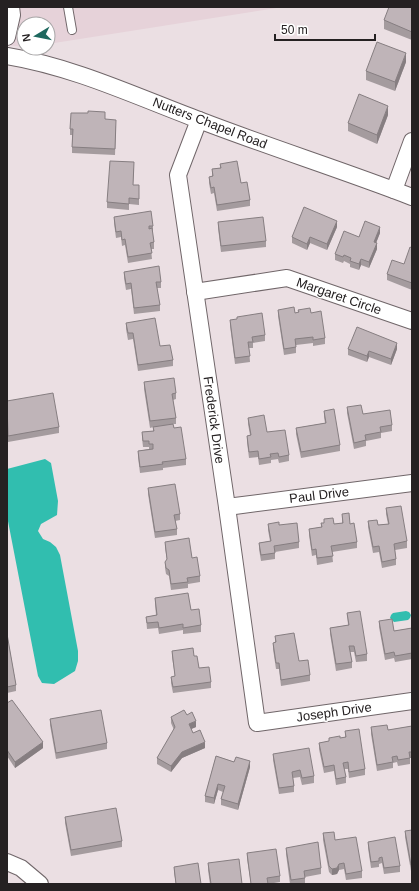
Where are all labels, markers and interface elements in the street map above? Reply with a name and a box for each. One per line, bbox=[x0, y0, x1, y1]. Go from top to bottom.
north arrow bbox=[16, 16, 56, 56]
scale bar bbox=[275, 16, 375, 42]
text: 50 m bbox=[281, 23, 308, 37]
text: N bbox=[20, 33, 33, 43]
street label: Nutters Chapel Road bbox=[151, 94, 269, 152]
street label: Margaret Circle bbox=[295, 274, 383, 318]
street label: Frederick Drive bbox=[200, 375, 228, 465]
street label: Paul Drive bbox=[288, 484, 350, 506]
street label: Joseph Drive bbox=[295, 699, 373, 725]

